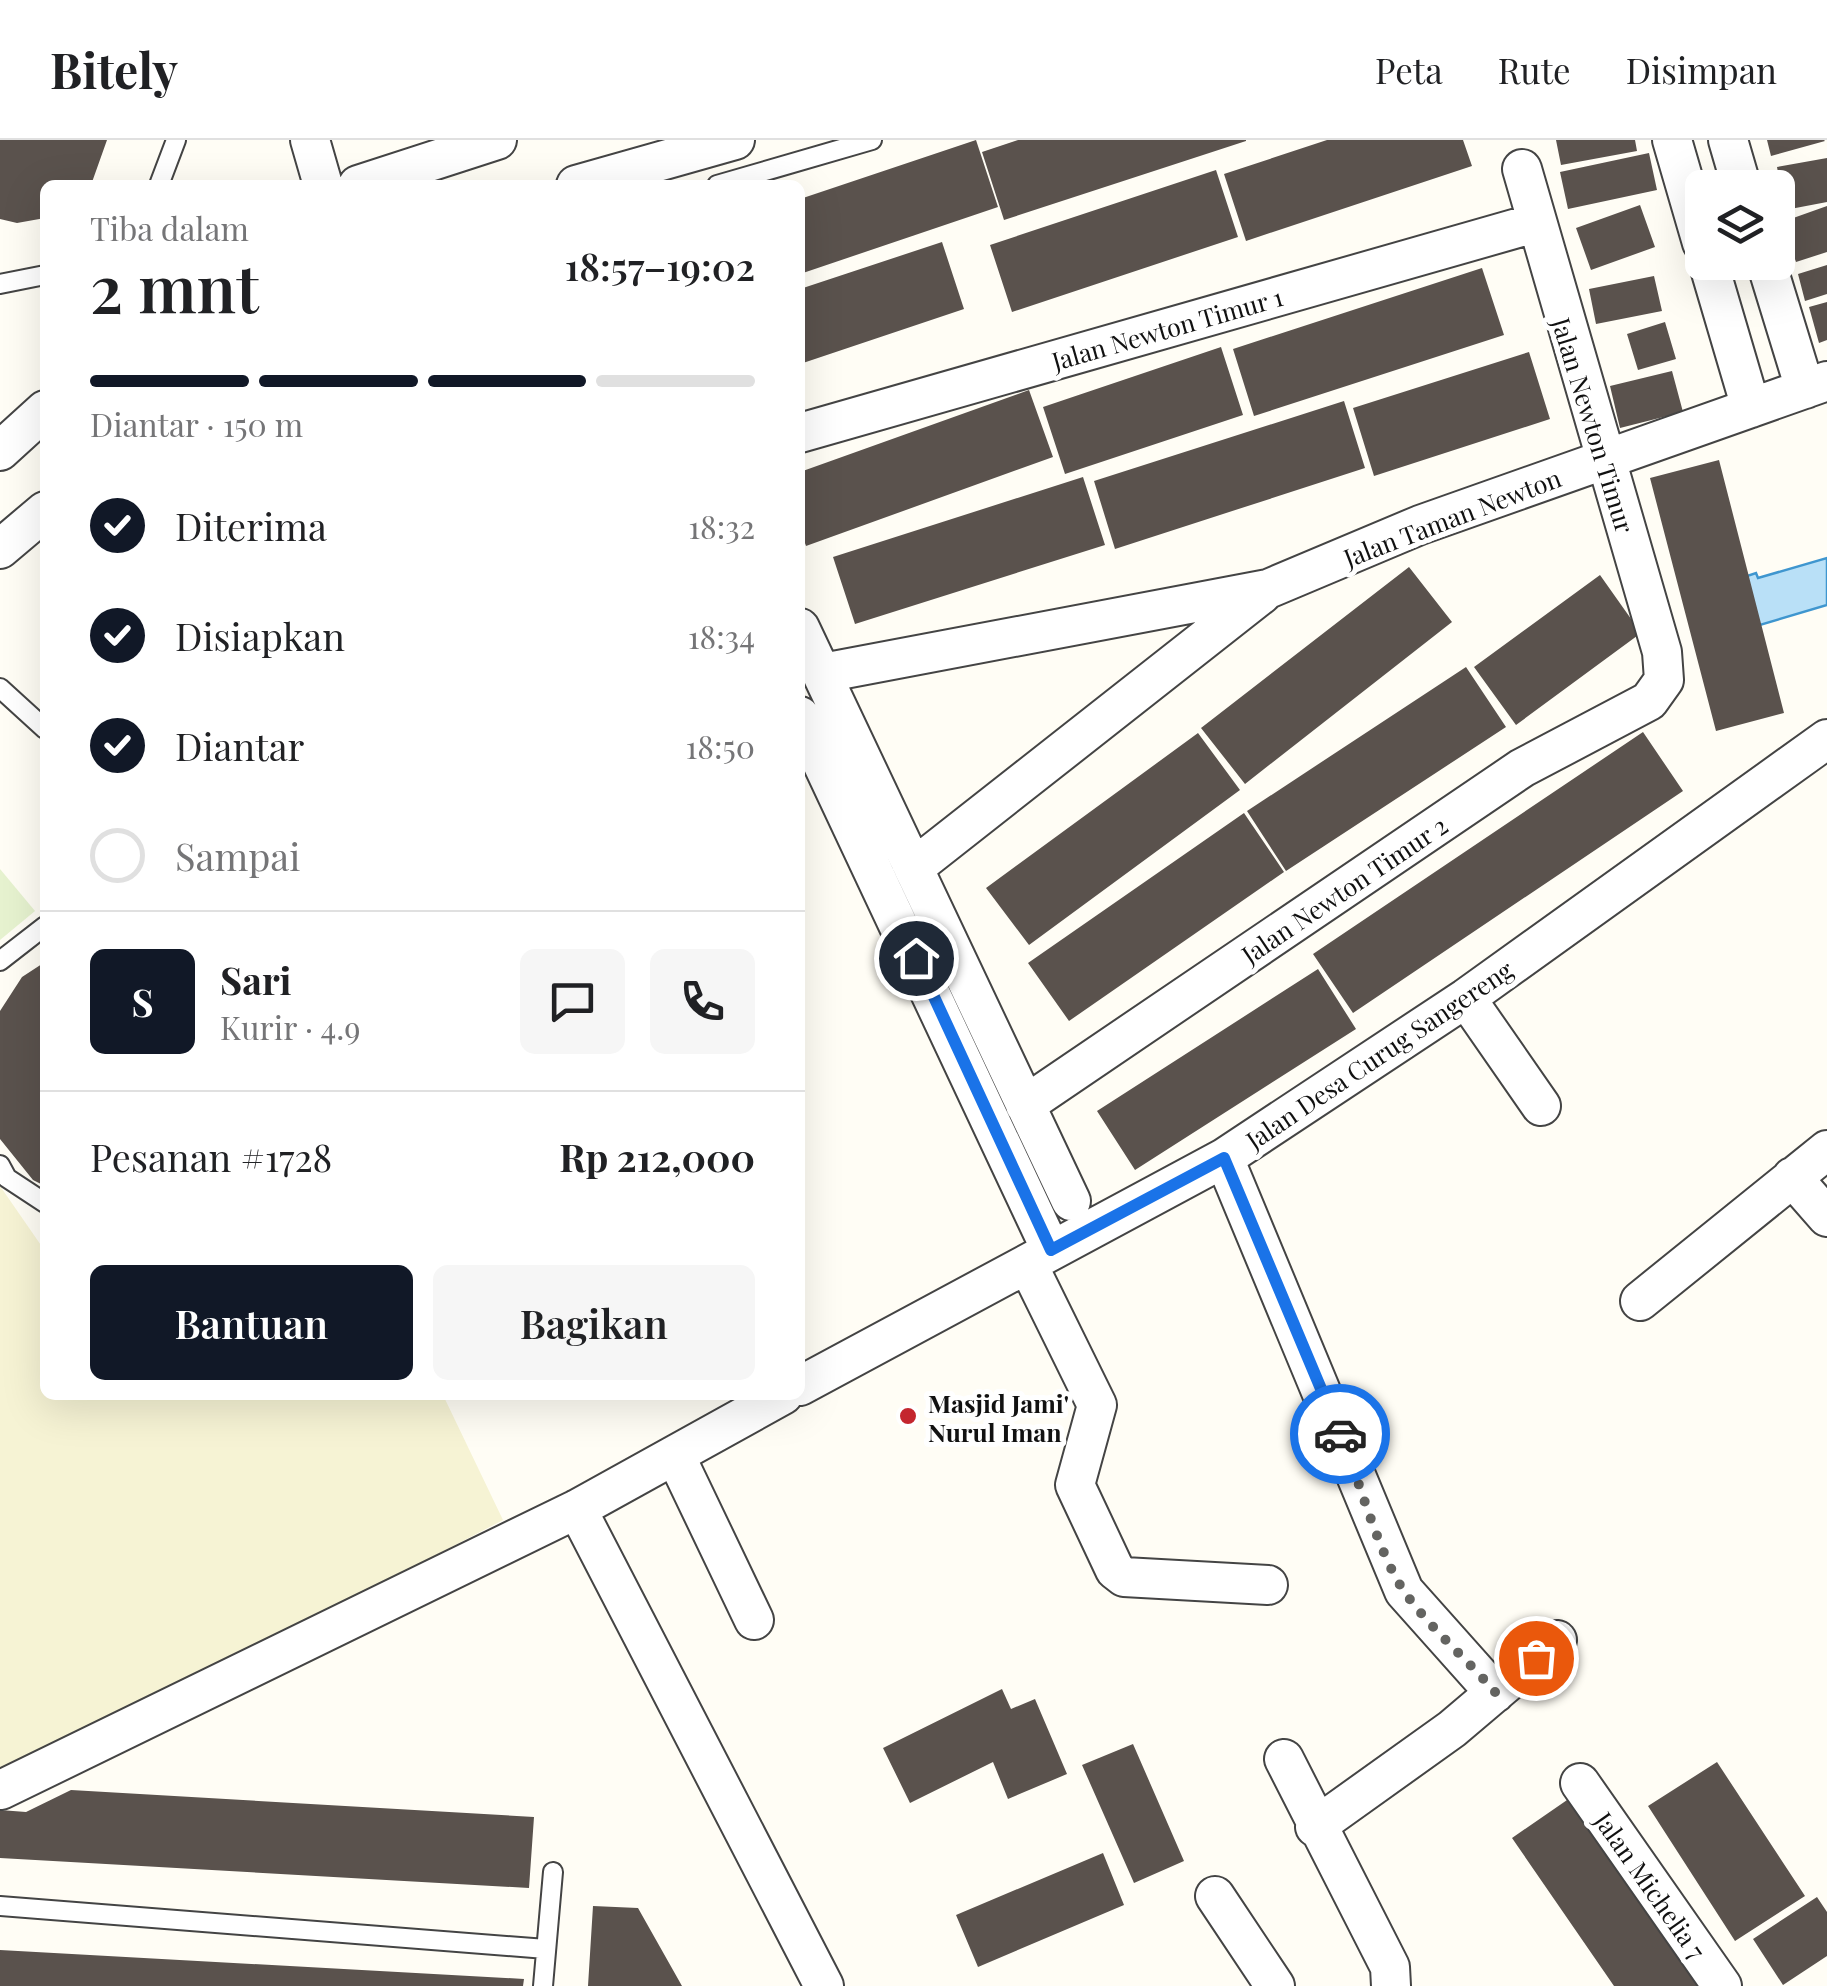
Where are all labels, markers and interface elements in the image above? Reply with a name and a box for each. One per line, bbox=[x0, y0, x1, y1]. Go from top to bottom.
text: Bitely bbox=[50, 37, 178, 101]
text: Peta bbox=[1375, 46, 1443, 93]
text: Rute bbox=[1498, 46, 1571, 93]
text: Disimpan bbox=[1626, 46, 1777, 93]
map controls bbox=[1685, 170, 1795, 280]
button: layers bbox=[1685, 170, 1795, 280]
text: Tiba dalam bbox=[90, 206, 249, 249]
text: 18:57–19:02 bbox=[565, 240, 755, 291]
text: 2 mnt bbox=[90, 243, 259, 329]
street label: Jalan Newton Timur 1 bbox=[1047, 279, 1286, 377]
street label: Jalan Newton Timur bbox=[1545, 312, 1642, 537]
text: Diantar · 150 m bbox=[90, 402, 303, 445]
street label: Jalan Taman Newton bbox=[1338, 460, 1565, 574]
icon: check bbox=[90, 498, 145, 553]
text: Diterima bbox=[175, 500, 327, 551]
text: 18:32 bbox=[688, 504, 755, 547]
icon: check bbox=[90, 608, 145, 663]
text: Disiapkan bbox=[175, 610, 345, 661]
text: 18:34 bbox=[688, 614, 755, 657]
icon: check bbox=[90, 718, 145, 773]
text: Diantar bbox=[175, 720, 305, 771]
text: 18:50 bbox=[686, 724, 755, 767]
street label: Jalan Newton Timur 2 bbox=[1234, 808, 1453, 971]
text: Sampai bbox=[175, 830, 300, 881]
pin bbox=[874, 916, 959, 1001]
icon: home bbox=[889, 931, 944, 986]
button: chat bbox=[520, 949, 625, 1054]
button: phone bbox=[650, 949, 755, 1054]
street label: Jalan Desa Curug Sangereng bbox=[1238, 952, 1520, 1156]
text: Sari bbox=[220, 954, 292, 1005]
text: S bbox=[131, 976, 154, 1027]
text: Kurir · 4.9 bbox=[220, 1005, 361, 1048]
text: Pesanan #1728 bbox=[90, 1131, 332, 1182]
text: Rp 212,000 bbox=[559, 1131, 755, 1182]
button: Bantuan bbox=[90, 1265, 413, 1380]
button: Bagikan bbox=[433, 1265, 755, 1380]
courier bbox=[1290, 1384, 1390, 1484]
place label: Masjid Jami' Nurul Iman bbox=[928, 1386, 1069, 1448]
marker: Masjid Jami' Nurul Iman bbox=[897, 1405, 919, 1427]
icon: car bbox=[1313, 1407, 1368, 1462]
pin bbox=[1494, 1616, 1579, 1701]
icon: bag bbox=[1509, 1631, 1564, 1686]
street label: Jalan Michelia 7 bbox=[1587, 1804, 1714, 1965]

